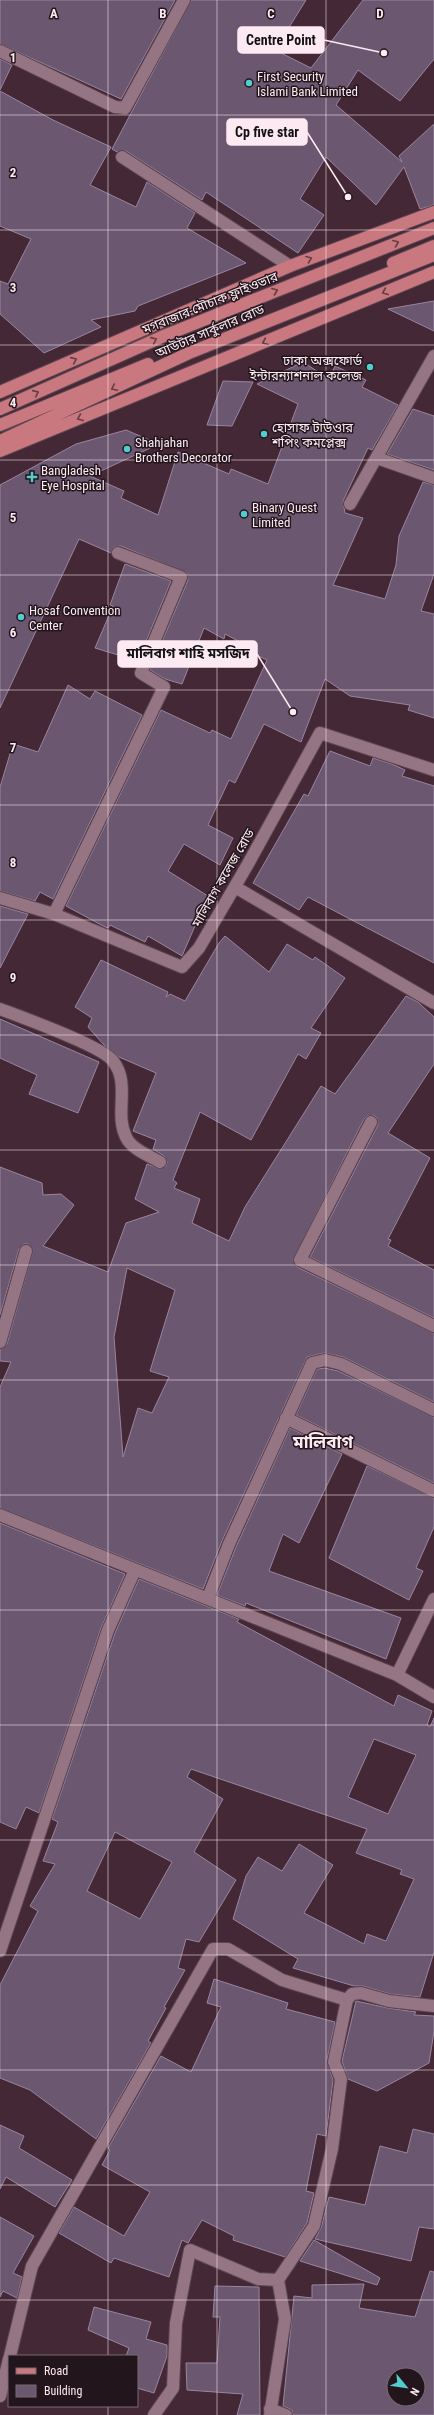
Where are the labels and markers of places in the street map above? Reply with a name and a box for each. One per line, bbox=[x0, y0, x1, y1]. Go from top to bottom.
callout: Centre Point bbox=[238, 27, 324, 53]
place label: First Security Islami Bank Limited bbox=[257, 69, 358, 99]
marker: First Security Islami Bank Limited bbox=[244, 78, 254, 88]
callout: Cp five star bbox=[227, 119, 307, 145]
place label: ঢাকা অক্সফোর্ড ইন্টারন্যাশনাল কলেজ bbox=[249, 353, 363, 383]
marker: ঢাকা অক্সফোর্ড ইন্টারন্যাশনাল কলেজ bbox=[365, 362, 375, 372]
place label: হোসাফ টাউওার শপিং কমপ্লেক্স bbox=[271, 420, 353, 450]
marker: হোসাফ টাউওার শপিং কমপ্লেক্স bbox=[259, 429, 269, 439]
place label: Shahjahan Brothers Decorator bbox=[135, 435, 232, 465]
marker: Shahjahan Brothers Decorator bbox=[122, 444, 132, 454]
place label: Bangladesh Eye Hospital bbox=[41, 463, 105, 493]
marker: Bangladesh Eye Hospital bbox=[26, 471, 38, 483]
place label: Binary Quest Limited bbox=[252, 500, 317, 530]
marker: Binary Quest Limited bbox=[239, 509, 249, 519]
place label: Hosaf Convention Center bbox=[29, 603, 121, 633]
marker: Hosaf Convention Center bbox=[16, 612, 26, 622]
callout: মালিবাগ শাহি মসজিদ bbox=[118, 641, 257, 667]

